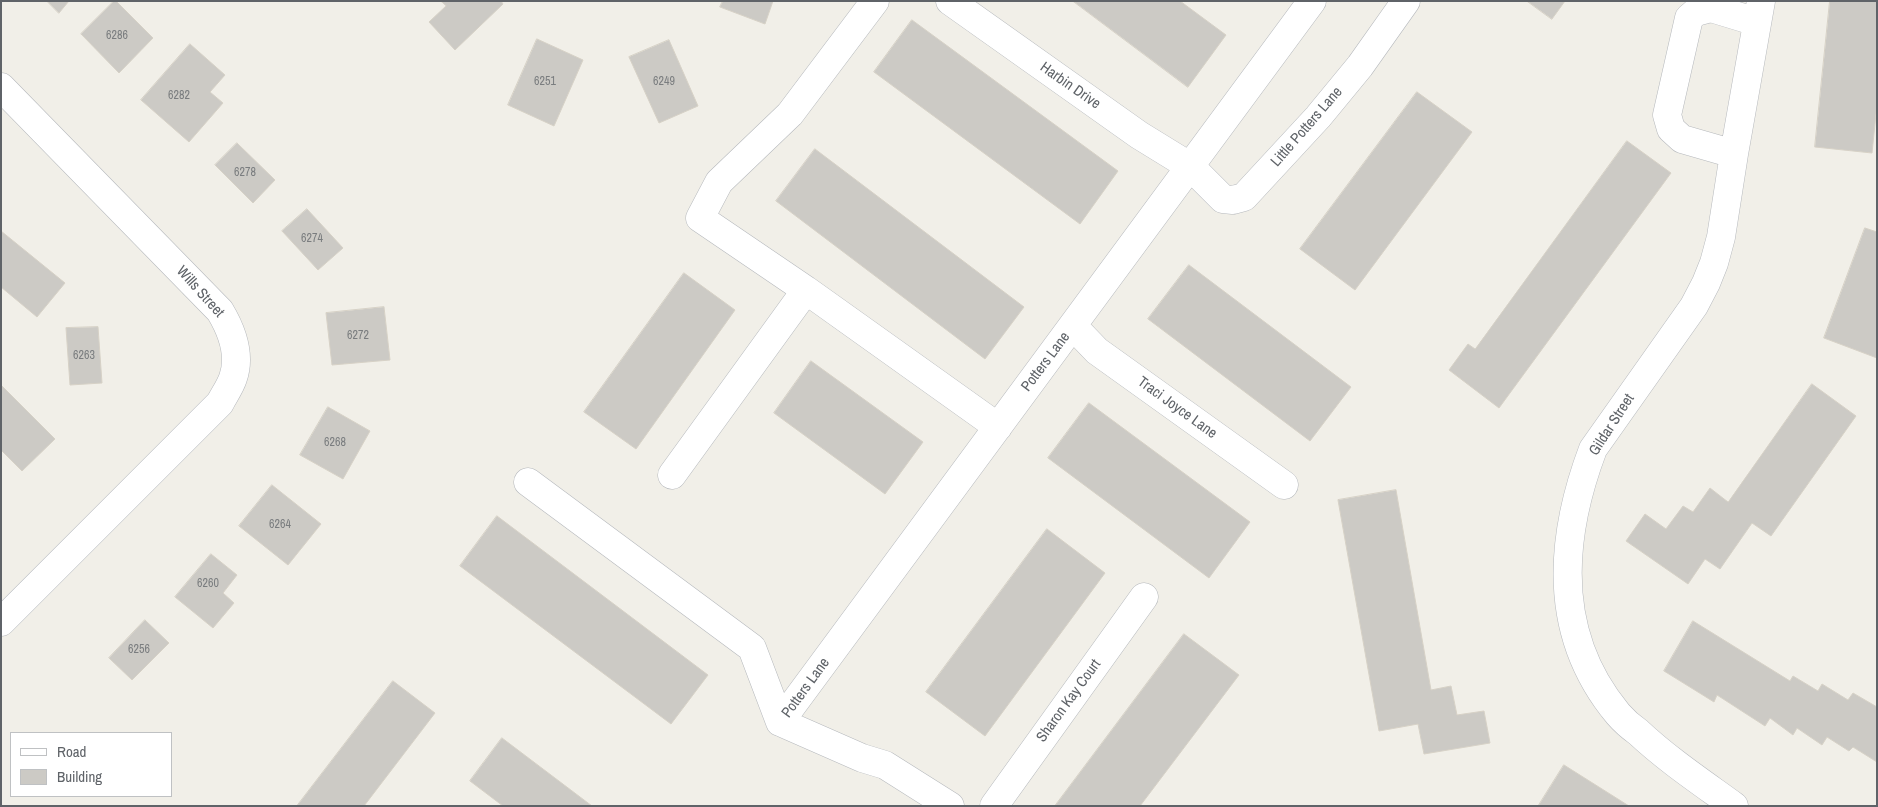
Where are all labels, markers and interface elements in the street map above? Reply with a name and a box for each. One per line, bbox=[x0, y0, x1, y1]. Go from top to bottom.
house number: 6286 bbox=[106, 29, 128, 43]
street label: Harbin Drive bbox=[1036, 59, 1104, 113]
house number: 6251 bbox=[534, 75, 556, 89]
house number: 6249 bbox=[653, 75, 675, 89]
street label: Little Potters Lane bbox=[1267, 83, 1347, 171]
house number: 6282 bbox=[168, 89, 190, 103]
house number: 6278 bbox=[234, 166, 256, 180]
house number: 6274 bbox=[301, 232, 323, 246]
street label: Wills Street bbox=[172, 263, 228, 321]
house number: 6272 bbox=[347, 329, 369, 343]
street label: Potters Lane bbox=[1018, 329, 1074, 395]
house number: 6263 bbox=[73, 349, 95, 363]
street label: Traci Joyce Lane bbox=[1134, 373, 1220, 443]
street label: Gildar Street bbox=[1585, 391, 1639, 459]
house number: 6268 bbox=[324, 436, 346, 450]
house number: 6264 bbox=[269, 518, 291, 532]
house number: 6260 bbox=[197, 577, 219, 591]
house number: 6256 bbox=[128, 643, 150, 657]
street label: Potters Lane bbox=[778, 654, 834, 722]
street label: Sharon Kay Court bbox=[1033, 656, 1105, 746]
legend bbox=[10, 732, 172, 797]
text: Road bbox=[57, 741, 86, 762]
text: Building bbox=[57, 766, 102, 787]

